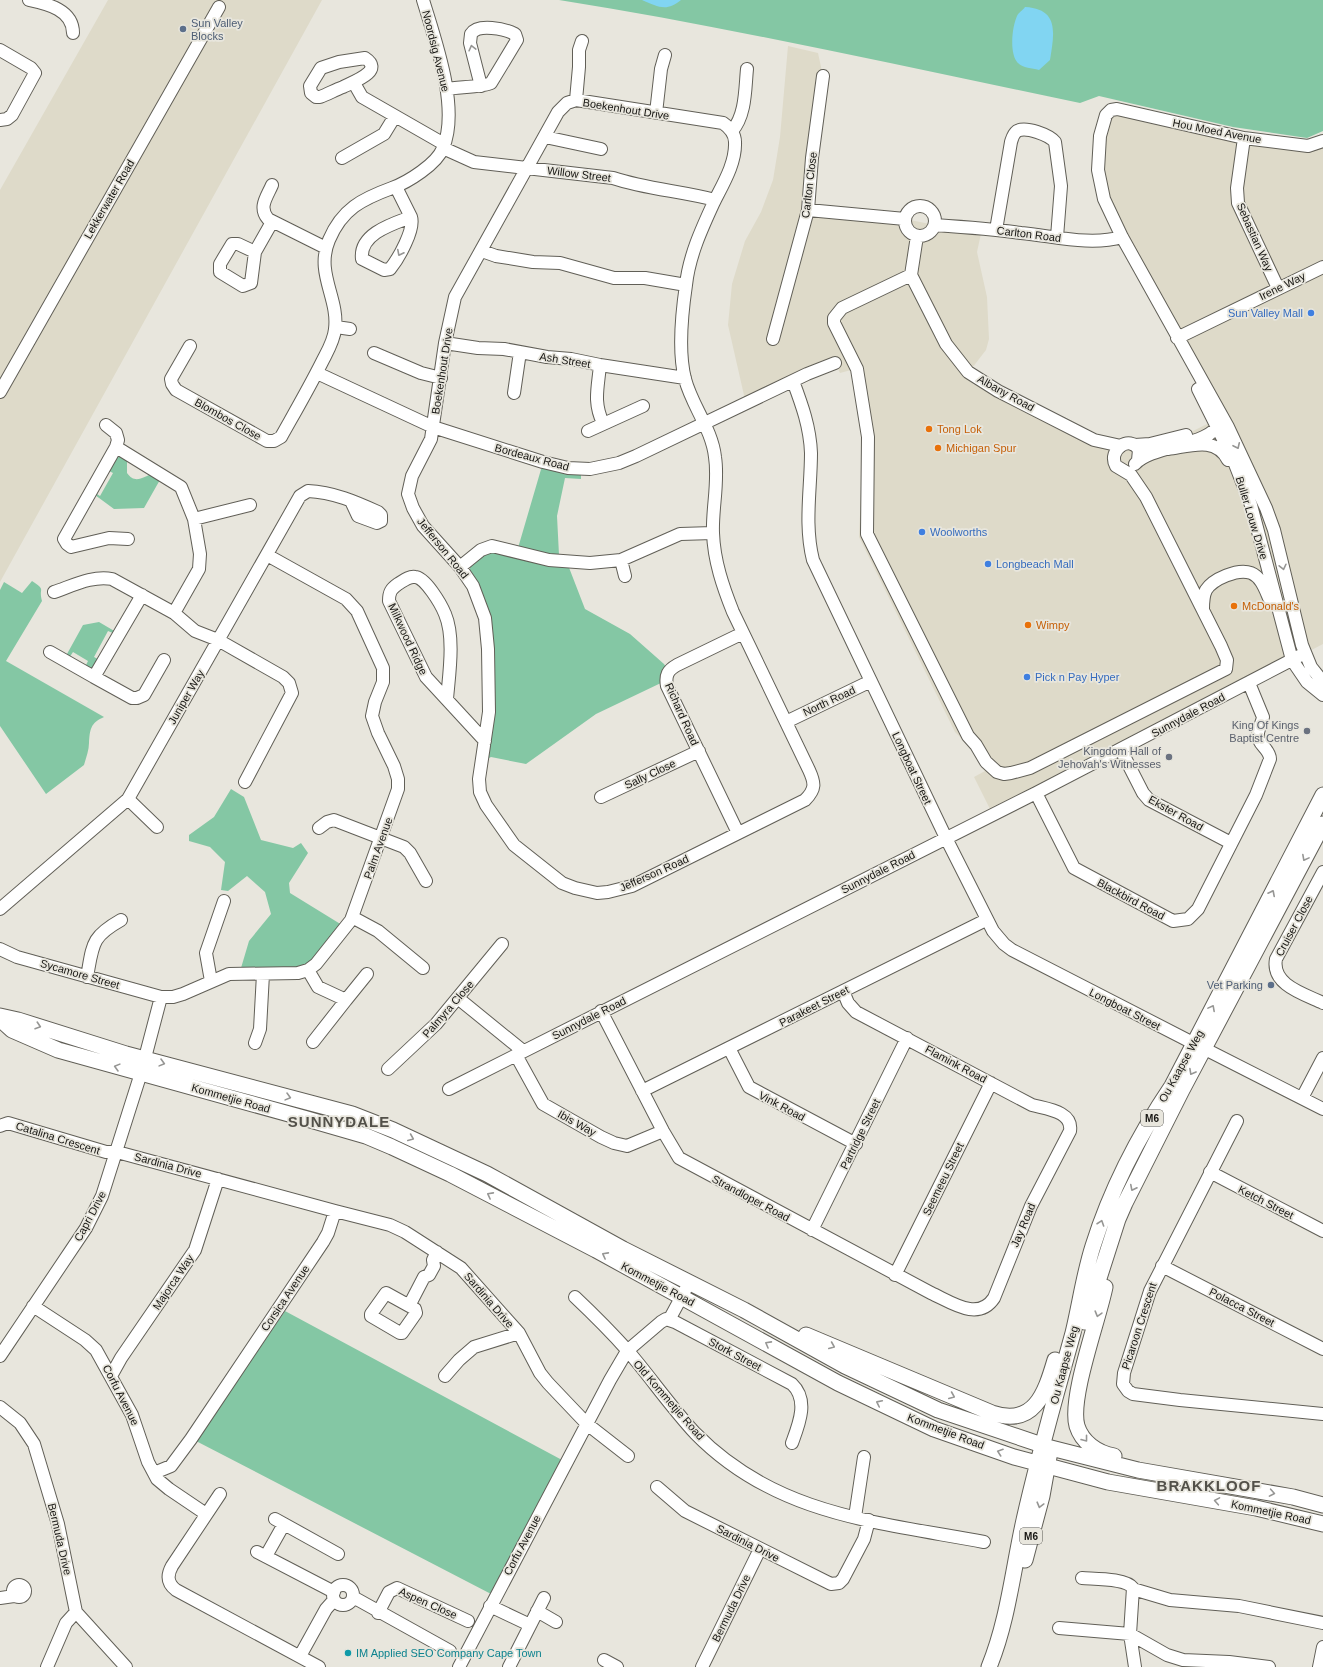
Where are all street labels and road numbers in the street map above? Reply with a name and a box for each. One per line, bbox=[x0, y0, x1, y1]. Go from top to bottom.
street label: Noordsig Avenue bbox=[420, 9, 452, 93]
street label: Boekenhout Drive bbox=[582, 96, 670, 122]
street label: Hou Moed Avenue bbox=[1172, 116, 1262, 146]
street label: Carlton Close bbox=[799, 151, 819, 219]
street label: Lekkerwater Road bbox=[81, 157, 137, 241]
street label: Willow Street bbox=[546, 164, 612, 184]
street label: Sebastian Way bbox=[1235, 201, 1276, 274]
street label: Carlton Road bbox=[996, 224, 1062, 244]
street label: Irene Way bbox=[1257, 269, 1307, 302]
street label: Boekenhout Drive bbox=[429, 327, 455, 415]
street label: Ash Street bbox=[539, 350, 591, 370]
street label: Albany Road bbox=[976, 372, 1036, 414]
street label: Blombos Close bbox=[193, 396, 263, 442]
street label: Bordeaux Road bbox=[494, 441, 570, 473]
street label: Buller Louw Drive bbox=[1234, 475, 1270, 561]
street label: Jefferson Road bbox=[415, 515, 471, 581]
street label: Milkwood Ridge bbox=[386, 601, 430, 677]
street label: Juniper Way bbox=[166, 667, 207, 726]
street label: Richard Road bbox=[663, 681, 701, 747]
street label: North Road bbox=[801, 684, 857, 718]
street label: Sunnydale Road bbox=[1149, 691, 1227, 739]
street label: Longboat Street bbox=[890, 730, 934, 806]
street label: Sally Close bbox=[623, 757, 677, 791]
street label: Ekster Road bbox=[1147, 793, 1205, 833]
street label: Palm Avenue bbox=[361, 816, 395, 880]
street label: Sunnydale Road bbox=[839, 848, 917, 896]
street label: Jefferson Road bbox=[618, 852, 690, 894]
street label: Blackbird Road bbox=[1095, 876, 1167, 922]
street label: Cruiser Close bbox=[1273, 894, 1315, 958]
street label: Sycamore Street bbox=[39, 957, 121, 991]
street label: Palmyra Close bbox=[420, 978, 476, 1040]
street label: Parakeet Street bbox=[777, 983, 851, 1029]
street label: Longboat Street bbox=[1087, 986, 1163, 1032]
street label: Sunnydale Road bbox=[550, 994, 628, 1042]
street label: Ou Kaapse Weg bbox=[1156, 1028, 1206, 1104]
street label: Flamink Road bbox=[923, 1043, 989, 1085]
street label: Kommetjie Road bbox=[190, 1081, 272, 1115]
street label: Vink Road bbox=[757, 1089, 807, 1123]
street label: Partridge Street bbox=[838, 1097, 882, 1171]
street label: Ibis Way bbox=[556, 1108, 599, 1139]
road number: M6 bbox=[1141, 1110, 1163, 1126]
street label: Catalina Crescent bbox=[14, 1119, 102, 1157]
street label: Seemeeu Street bbox=[920, 1141, 966, 1217]
street label: Sardinia Drive bbox=[133, 1150, 203, 1180]
street label: Strandloper Road bbox=[710, 1172, 792, 1224]
street label: Ketch Street bbox=[1236, 1183, 1296, 1221]
street label: Capri Drive bbox=[72, 1189, 108, 1243]
street label: Jay Road bbox=[1008, 1201, 1038, 1249]
street label: Majorca Way bbox=[150, 1252, 196, 1312]
street label: Kommetjie Road bbox=[619, 1260, 697, 1308]
street label: Corsica Avenue bbox=[259, 1263, 311, 1333]
street label: Sardinia Drive bbox=[462, 1270, 516, 1330]
street label: Picaroon Crescent bbox=[1119, 1281, 1159, 1371]
street label: Polacca Street bbox=[1207, 1285, 1277, 1329]
street label: Ou Kaapse Weg bbox=[1048, 1325, 1080, 1405]
street label: Stork Street bbox=[707, 1335, 763, 1373]
street label: Old Kommetjie Road bbox=[631, 1358, 707, 1442]
street label: Corfu Avenue bbox=[101, 1363, 141, 1427]
street label: Kommetjie Road bbox=[906, 1411, 986, 1451]
street label: Kommetjie Road bbox=[1230, 1498, 1312, 1526]
street label: Bermuda Drive bbox=[46, 1502, 74, 1576]
street label: Corfu Avenue bbox=[501, 1513, 543, 1577]
street label: Sardinia Drive bbox=[714, 1522, 782, 1564]
road number: M6 bbox=[1020, 1528, 1042, 1544]
street label: Bermuda Drive bbox=[710, 1572, 752, 1644]
street label: Aspen Close bbox=[397, 1585, 459, 1621]

